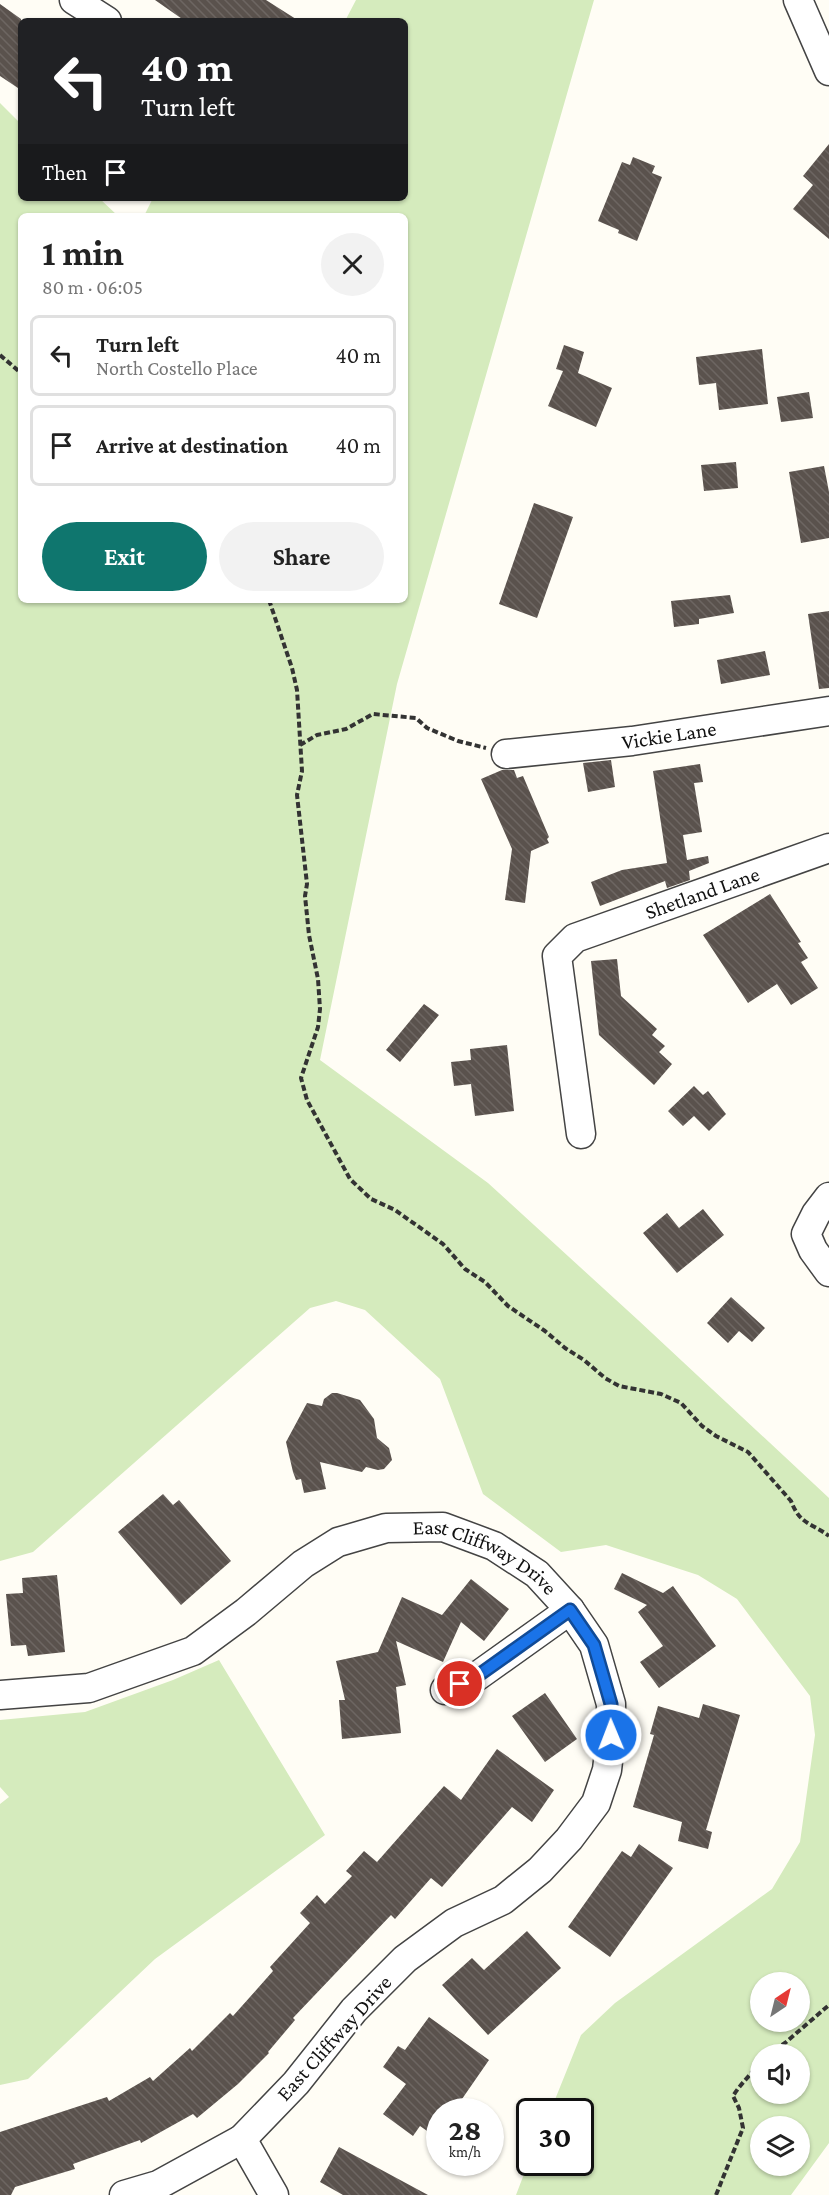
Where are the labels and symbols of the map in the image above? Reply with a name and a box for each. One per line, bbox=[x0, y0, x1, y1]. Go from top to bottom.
street label: Vickie Lane bbox=[621, 716, 718, 754]
street label: Shetland Lane bbox=[642, 862, 763, 924]
street label: East Cliffway Drive bbox=[412, 1515, 562, 1600]
pin bbox=[434, 1658, 485, 1709]
position arrow bbox=[579, 1703, 643, 1767]
street label: East Cliffway Drive bbox=[272, 1971, 396, 2105]
north arrow bbox=[750, 1972, 810, 2032]
speed limit sign: 30 bbox=[516, 2098, 594, 2176]

